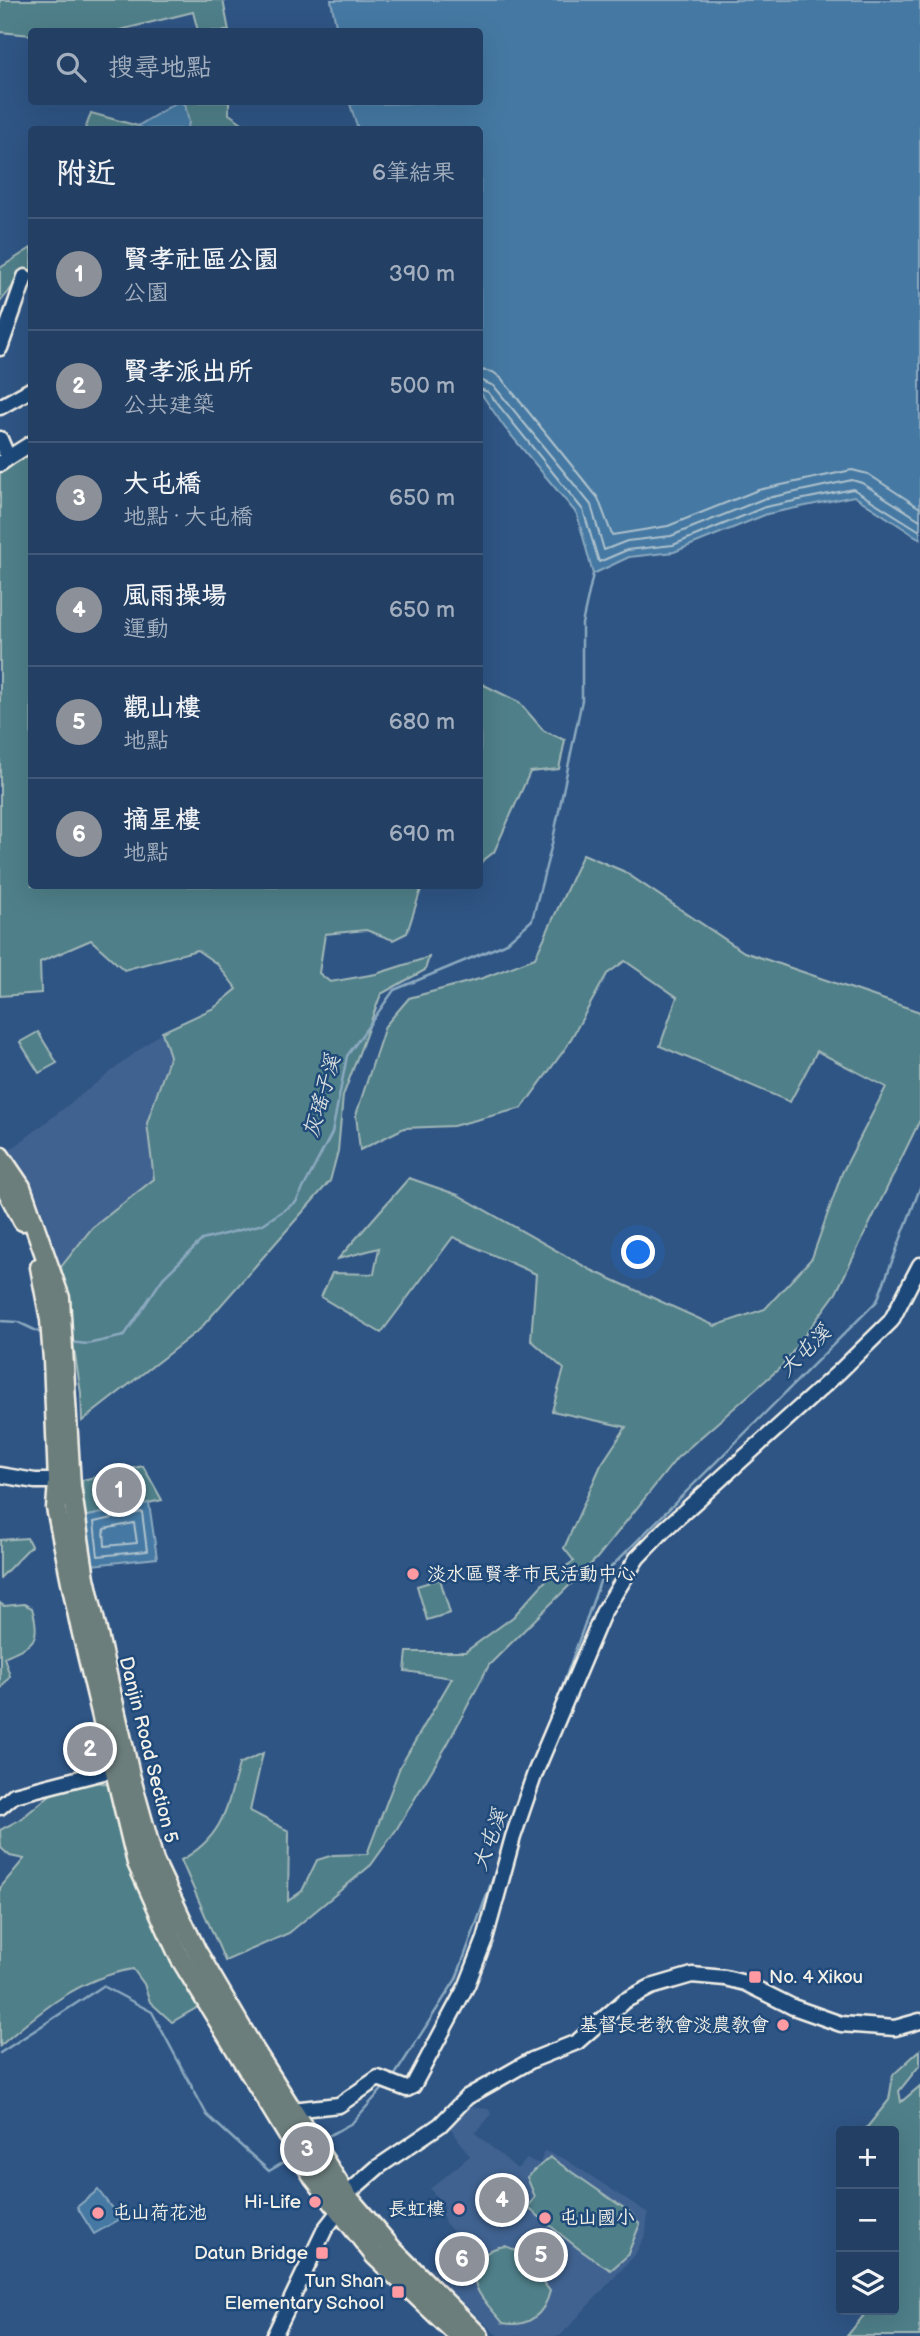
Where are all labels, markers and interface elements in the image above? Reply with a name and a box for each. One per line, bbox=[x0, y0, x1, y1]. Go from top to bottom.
search box bbox=[28, 28, 483, 105]
icon: search bbox=[52, 48, 90, 86]
text: 搜尋地點 bbox=[108, 53, 212, 84]
text: 附近 bbox=[56, 156, 116, 192]
text: 6筆結果 bbox=[372, 159, 455, 187]
text: 賢孝社區公園 bbox=[123, 245, 279, 276]
text: 1 bbox=[74, 260, 84, 288]
text: 390 m bbox=[389, 260, 455, 288]
text: 公園 bbox=[123, 279, 169, 307]
text: 賢孝派出所 bbox=[123, 357, 253, 388]
text: 2 bbox=[72, 372, 86, 400]
text: 500 m bbox=[390, 372, 455, 400]
text: 公共建築 bbox=[123, 391, 215, 419]
text: 大屯橋 bbox=[123, 469, 201, 500]
text: 3 bbox=[72, 484, 86, 512]
text: 650 m bbox=[389, 484, 455, 512]
text: 地點 · 大屯橋 bbox=[123, 503, 253, 531]
text: 風雨操場 bbox=[123, 581, 227, 612]
text: 4 bbox=[72, 596, 86, 624]
text: 650 m bbox=[389, 596, 455, 624]
text: 運動 bbox=[123, 615, 169, 643]
text: 觀山樓 bbox=[123, 693, 201, 724]
text: 5 bbox=[72, 708, 86, 736]
text: 680 m bbox=[389, 708, 455, 736]
text: 地點 bbox=[123, 727, 169, 755]
text: 摘星樓 bbox=[123, 805, 201, 836]
text: 6 bbox=[72, 820, 86, 848]
text: 690 m bbox=[389, 820, 455, 848]
text: 地點 bbox=[123, 839, 169, 867]
water label: 灰瑤子溪 bbox=[298, 1051, 346, 1140]
your location bbox=[621, 1235, 655, 1269]
water label: 大屯溪 bbox=[774, 1319, 837, 1382]
pin: 1 bbox=[96, 1464, 142, 1516]
place label: 淡水區賢孝市民活動中心 bbox=[427, 1563, 636, 1586]
marker: 淡水區賢孝市民活動中心 bbox=[405, 1566, 421, 1582]
street label: Danjin Road Section 5 bbox=[114, 1654, 182, 1846]
pin: 2 bbox=[67, 1723, 113, 1775]
water label: 大屯溪 bbox=[467, 1805, 513, 1874]
place label: No. 4 Xikou bbox=[769, 1966, 863, 1989]
marker: No. 4 Xikou bbox=[747, 1969, 763, 1985]
place label: 基督長老教會淡農教會 bbox=[579, 2014, 769, 2037]
marker: 基督長老教會淡農教會 bbox=[775, 2017, 791, 2033]
pin: 3 bbox=[284, 2123, 330, 2175]
map controls bbox=[836, 2126, 899, 2315]
button: + bbox=[836, 2126, 899, 2189]
pin: 4 bbox=[479, 2174, 525, 2226]
button: − bbox=[836, 2189, 899, 2252]
place label: Hi-Life bbox=[244, 2191, 301, 2214]
marker: Hi-Life bbox=[307, 2194, 323, 2210]
place label: 長虹樓 bbox=[388, 2198, 445, 2221]
marker: 長虹樓 bbox=[451, 2201, 467, 2217]
place label: 屯山荷花池 bbox=[112, 2202, 207, 2225]
marker: 屯山荷花池 bbox=[90, 2205, 106, 2221]
place label: 屯山國小 bbox=[559, 2207, 635, 2230]
marker: 屯山國小 bbox=[537, 2210, 553, 2226]
pin: 5 bbox=[518, 2229, 564, 2281]
pin: 6 bbox=[439, 2233, 485, 2285]
place label: Datun Bridge bbox=[194, 2242, 308, 2265]
marker: Datun Bridge bbox=[314, 2245, 330, 2261]
button: layers bbox=[836, 2252, 899, 2315]
place label: Tun Shan Elementary School bbox=[225, 2270, 384, 2315]
marker: Tun Shan Elementary School bbox=[390, 2284, 406, 2300]

